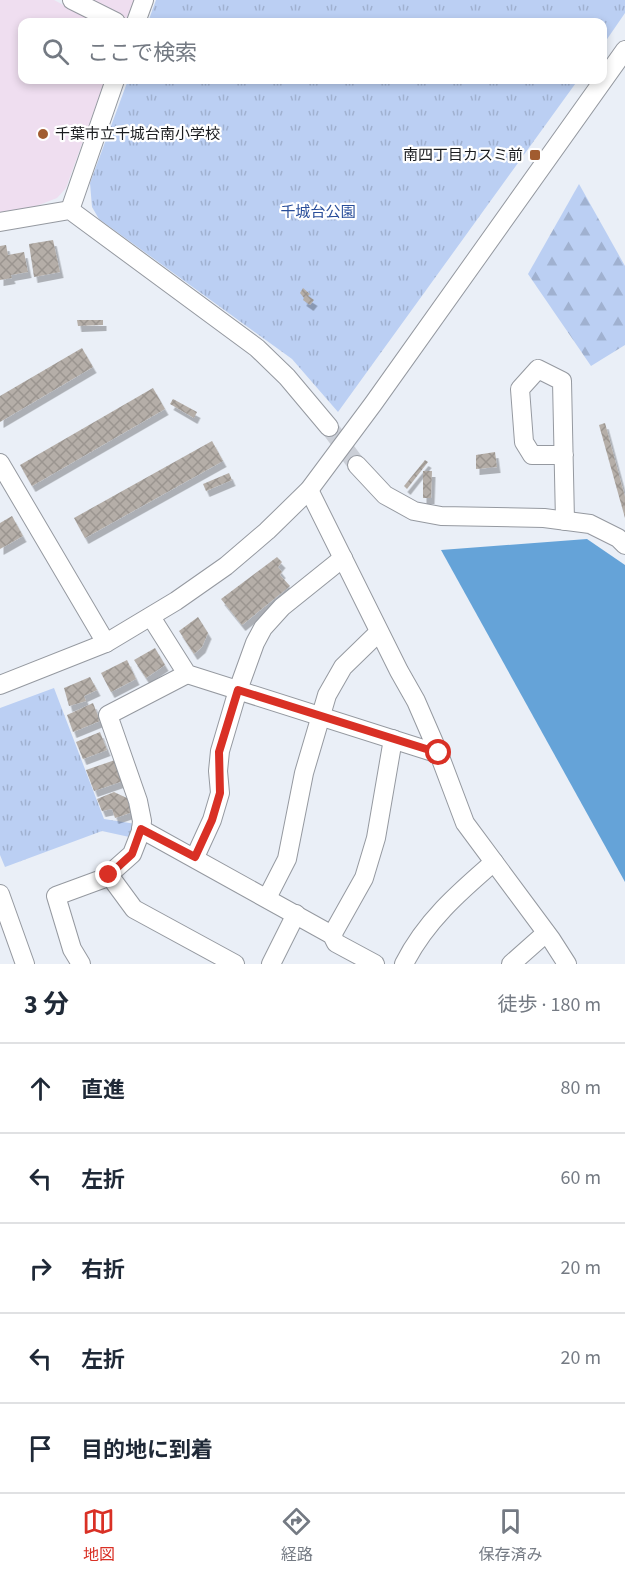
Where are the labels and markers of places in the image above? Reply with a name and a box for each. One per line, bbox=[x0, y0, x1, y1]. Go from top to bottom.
place label: 千葉市立千城台南小学校 bbox=[55, 124, 220, 145]
marker: 千葉市立千城台南小学校 bbox=[36, 127, 50, 141]
place label: 南四丁目カスミ前 bbox=[403, 145, 523, 166]
marker: 南四丁目カスミ前 bbox=[528, 148, 542, 162]

